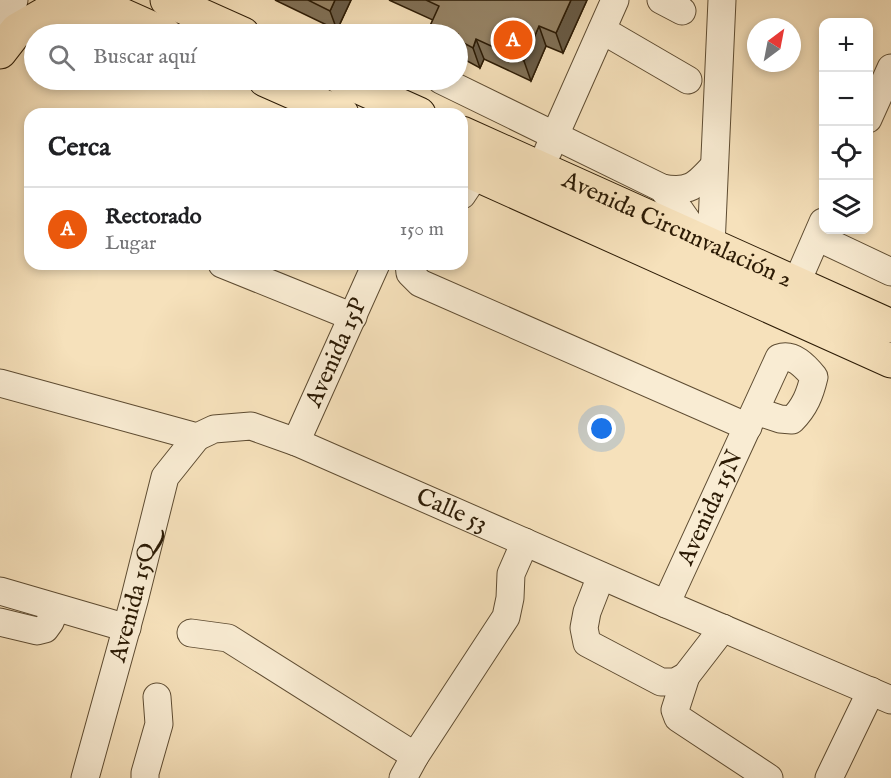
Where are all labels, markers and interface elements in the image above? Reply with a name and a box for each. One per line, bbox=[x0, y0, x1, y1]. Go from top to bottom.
pin: A bbox=[494, 18, 532, 63]
north arrow bbox=[747, 18, 801, 72]
map controls bbox=[819, 18, 873, 234]
button: + bbox=[819, 18, 873, 72]
search box bbox=[24, 24, 468, 90]
icon: search bbox=[45, 41, 78, 74]
text: Buscar aquí bbox=[93, 43, 196, 71]
button: − bbox=[819, 72, 873, 126]
button: locate bbox=[819, 126, 873, 180]
text: Cerca bbox=[48, 131, 110, 164]
street label: Avenida Circunvalación 2 bbox=[556, 164, 797, 295]
button: layers bbox=[819, 180, 873, 234]
text: Rectorado bbox=[105, 203, 202, 231]
text: A bbox=[61, 217, 74, 242]
text: 150 m bbox=[400, 217, 444, 242]
text: Lugar bbox=[105, 231, 156, 256]
street label: Avenida 15P bbox=[298, 293, 374, 413]
your location bbox=[587, 414, 616, 443]
street label: Avenida 15N bbox=[670, 445, 750, 571]
street label: Calle 53 bbox=[411, 481, 492, 539]
street label: Avenida 15Q bbox=[102, 523, 168, 667]

